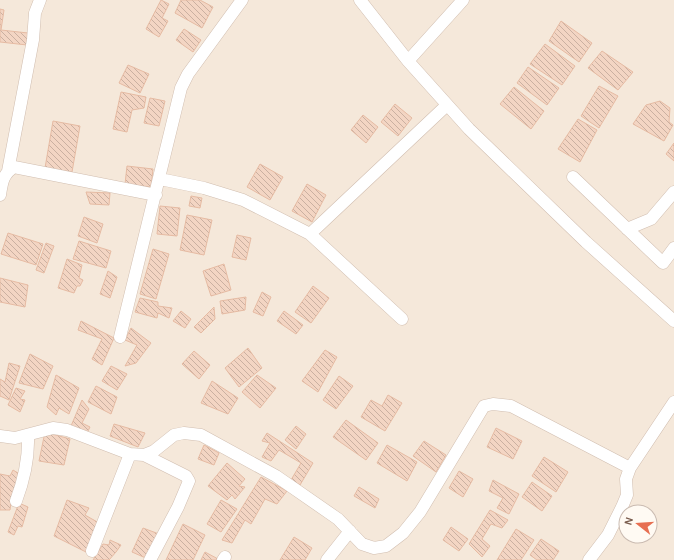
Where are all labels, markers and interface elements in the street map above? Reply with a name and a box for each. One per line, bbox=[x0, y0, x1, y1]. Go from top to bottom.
north arrow bbox=[618, 504, 658, 544]
text: N bbox=[622, 516, 636, 527]

